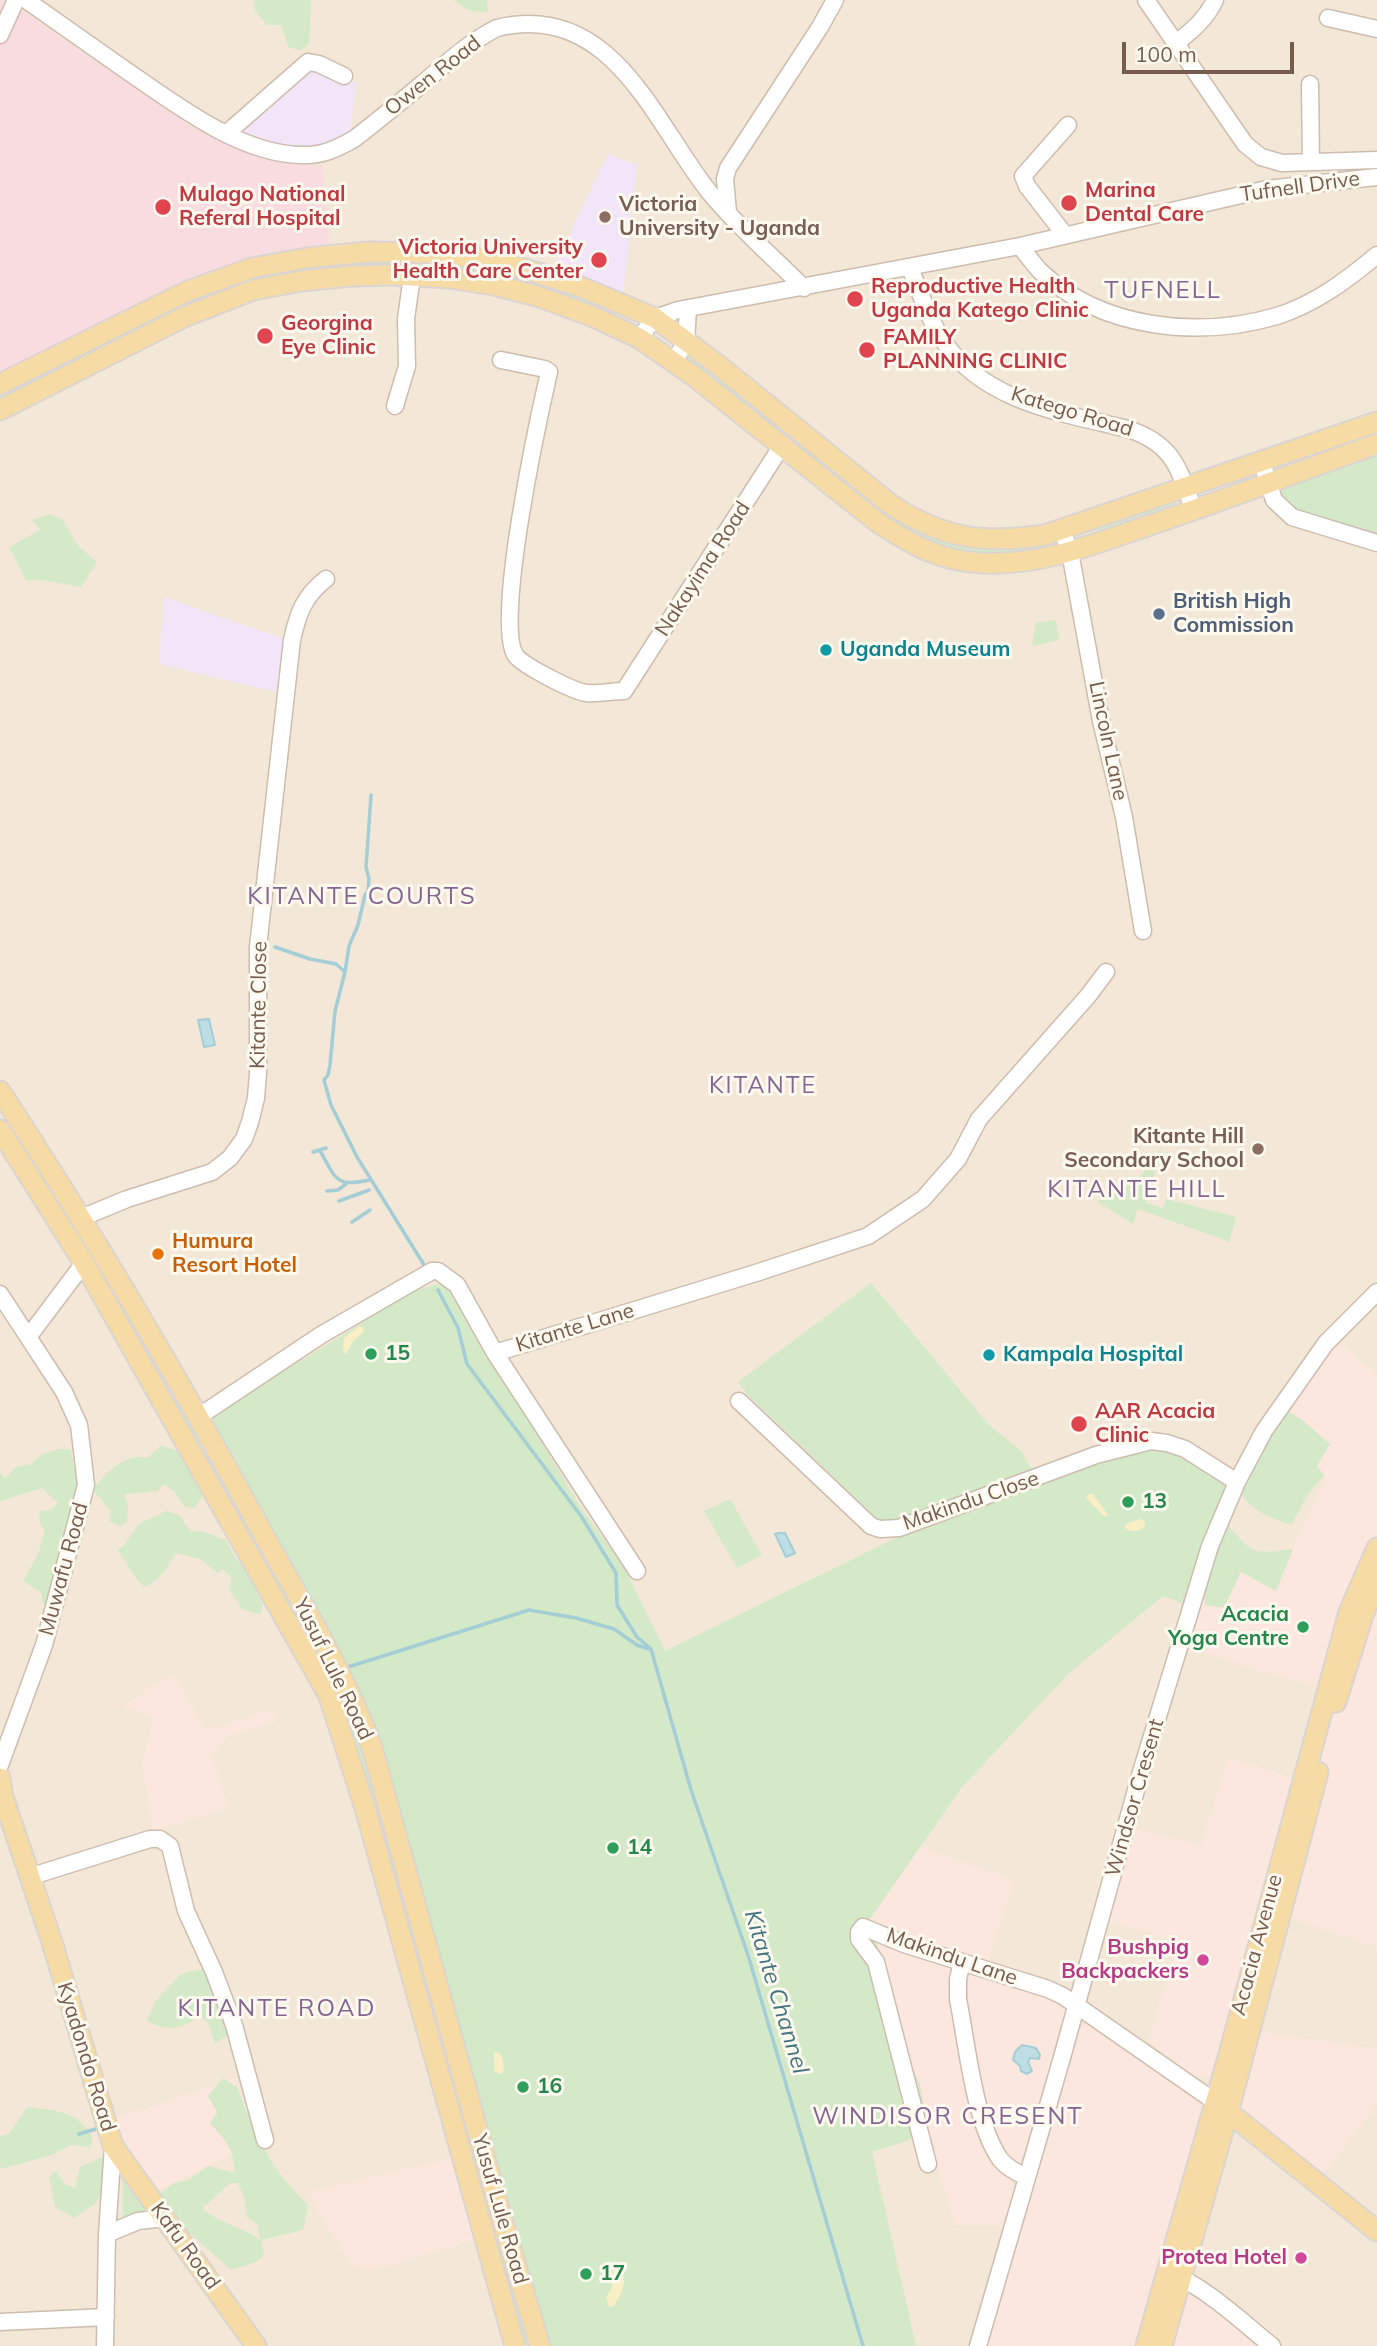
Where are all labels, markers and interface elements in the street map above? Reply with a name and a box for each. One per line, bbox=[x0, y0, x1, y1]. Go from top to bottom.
scale bar bbox=[1125, 28, 1296, 72]
street label: Owen Road bbox=[380, 31, 486, 121]
text: 100 m bbox=[1135, 41, 1197, 67]
street label: Tufnell Drive bbox=[1239, 166, 1361, 208]
place label: Marina Dental Care bbox=[1085, 178, 1204, 228]
place label: Mulago National Referal Hospital bbox=[179, 182, 345, 232]
place label: Victoria University - Uganda bbox=[619, 192, 820, 242]
marker: Marina Dental Care bbox=[1059, 193, 1079, 213]
marker: Mulago National Referal Hospital bbox=[153, 197, 173, 217]
marker: Victoria University - Uganda bbox=[597, 209, 613, 225]
place label: Victoria University Health Care Center bbox=[393, 235, 583, 285]
marker: Victoria University Health Care Center bbox=[589, 250, 609, 270]
place label: Reproductive Health Uganda Katego Clinic bbox=[871, 274, 1089, 324]
district label: TUFNELL bbox=[1105, 277, 1221, 305]
marker: Reproductive Health Uganda Katego Clinic bbox=[845, 289, 865, 309]
place label: Georgina Eye Clinic bbox=[281, 311, 376, 361]
place label: FAMILY PLANNING CLINIC bbox=[883, 325, 1067, 375]
marker: Georgina Eye Clinic bbox=[255, 326, 275, 346]
marker: FAMILY PLANNING CLINIC bbox=[857, 340, 877, 360]
street label: Katego Road bbox=[1008, 382, 1136, 442]
street label: Nakayima Road bbox=[650, 497, 756, 641]
place label: British High Commission bbox=[1173, 589, 1294, 639]
marker: British High Commission bbox=[1151, 606, 1167, 622]
place label: Uganda Museum bbox=[840, 637, 1010, 663]
marker: Uganda Museum bbox=[818, 642, 834, 658]
street label: Lincoln Lane bbox=[1083, 679, 1133, 803]
district label: KITANTE COURTS bbox=[249, 883, 475, 911]
street label: Kitante Close bbox=[245, 941, 273, 1069]
district label: KITANTE bbox=[710, 1072, 816, 1100]
place label: Kitante Hill Secondary School bbox=[1064, 1124, 1244, 1174]
marker: Kitante Hill Secondary School bbox=[1250, 1141, 1266, 1157]
district label: KITANTE HILL bbox=[1049, 1176, 1225, 1204]
place label: Humura Resort Hotel bbox=[172, 1229, 297, 1279]
marker: Humura Resort Hotel bbox=[150, 1246, 166, 1262]
street label: Kitante Lane bbox=[513, 1298, 637, 1358]
place label: 15 bbox=[385, 1341, 410, 1367]
place label: Kampala Hospital bbox=[1003, 1342, 1183, 1368]
marker: 15 bbox=[363, 1346, 379, 1362]
marker: Kampala Hospital bbox=[981, 1347, 997, 1363]
place label: AAR Acacia Clinic bbox=[1095, 1399, 1215, 1449]
marker: AAR Acacia Clinic bbox=[1069, 1414, 1089, 1434]
street label: Makindu Close bbox=[900, 1466, 1042, 1536]
place label: 13 bbox=[1142, 1489, 1167, 1515]
marker: 13 bbox=[1120, 1494, 1136, 1510]
street label: Muwafu Road bbox=[34, 1500, 94, 1638]
street label: Yusuf Lule Road bbox=[288, 1594, 378, 1744]
place label: Acacia Yoga Centre bbox=[1168, 1602, 1289, 1652]
marker: Acacia Yoga Centre bbox=[1295, 1619, 1311, 1635]
street label: Windsor Cresent bbox=[1100, 1716, 1170, 1880]
place label: 14 bbox=[627, 1835, 652, 1861]
marker: 14 bbox=[605, 1840, 621, 1856]
street label: Acacia Avenue bbox=[1226, 1872, 1288, 2018]
water label: Kitante Channel bbox=[738, 1907, 814, 2077]
street label: Makindu Lane bbox=[883, 1923, 1021, 1991]
place label: Bushpig Backpackers bbox=[1061, 1935, 1189, 1985]
marker: Bushpig Backpackers bbox=[1195, 1952, 1211, 1968]
street label: Kyadondo Road bbox=[51, 1979, 121, 2135]
district label: KITANTE ROAD bbox=[179, 1995, 375, 2023]
place label: 16 bbox=[537, 2074, 562, 2100]
marker: 16 bbox=[515, 2079, 531, 2095]
district label: WINDISOR CRESENT bbox=[814, 2103, 1082, 2131]
street label: Yusuf Lule Road bbox=[466, 2131, 534, 2287]
street label: Kafu Road bbox=[145, 2197, 225, 2295]
place label: Protea Hotel bbox=[1161, 2245, 1287, 2271]
marker: Protea Hotel bbox=[1293, 2250, 1309, 2266]
place label: 17 bbox=[600, 2261, 625, 2287]
marker: 17 bbox=[578, 2266, 594, 2282]

